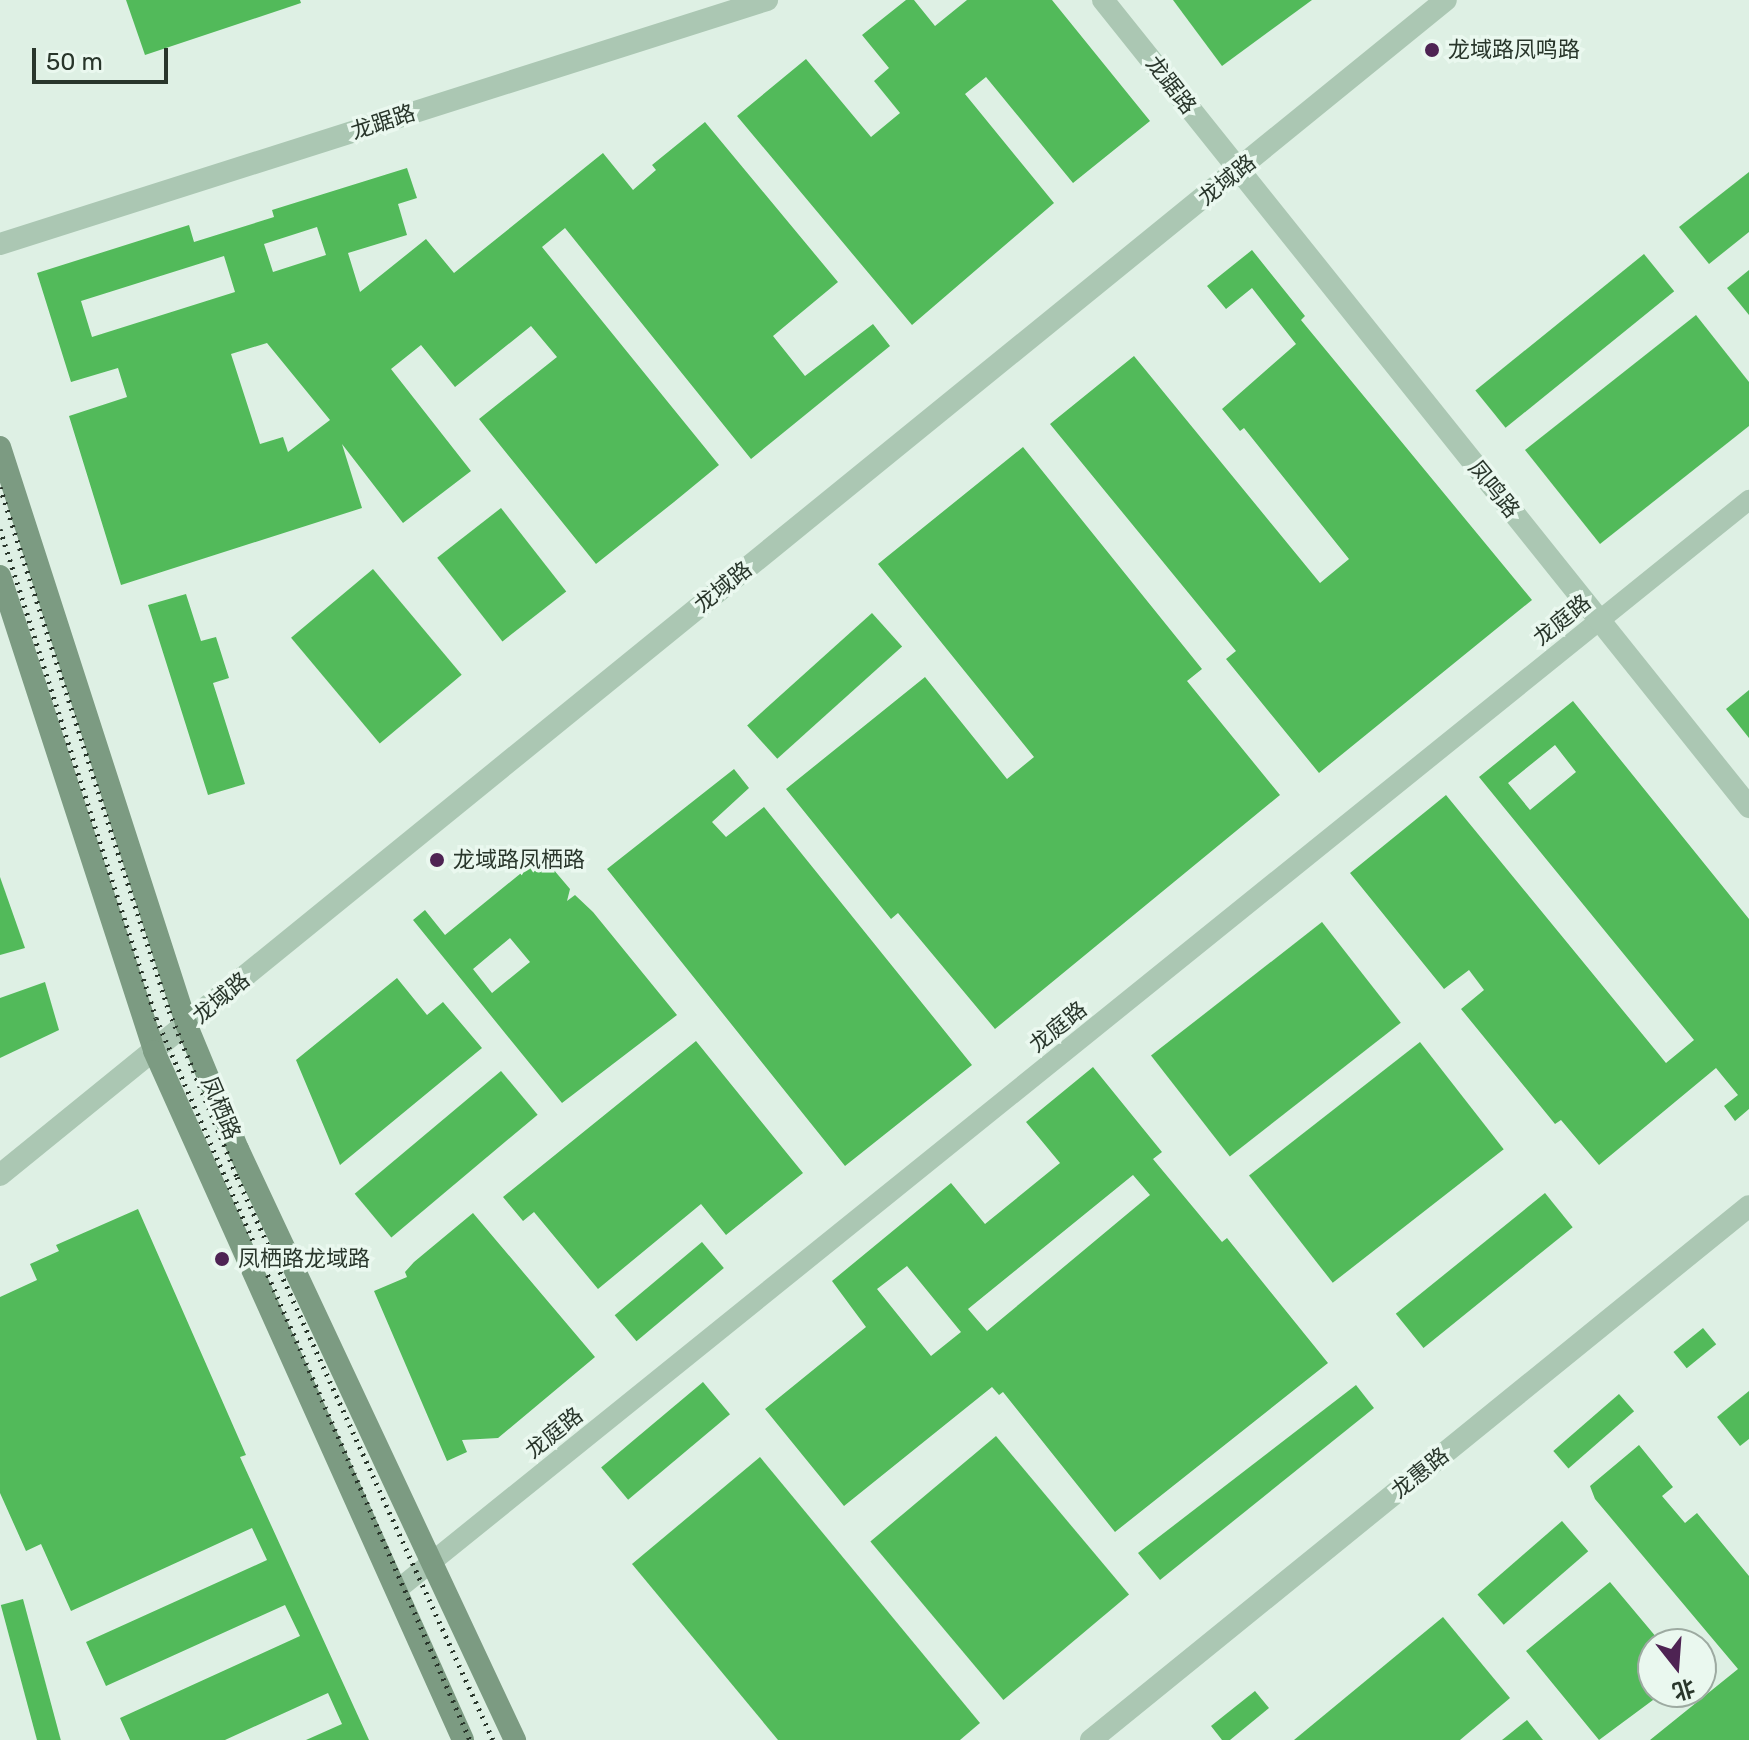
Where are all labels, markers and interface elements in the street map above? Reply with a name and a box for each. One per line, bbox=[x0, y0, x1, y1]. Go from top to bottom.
scale bar bbox=[36, 32, 172, 82]
place label: 龙域路凤鸣路 bbox=[1448, 37, 1580, 63]
marker: 龙域路凤鸣路 bbox=[1423, 41, 1441, 59]
text: 50 m bbox=[46, 48, 103, 76]
street label: 龙踞路 bbox=[1140, 51, 1202, 119]
street label: 龙踞路 bbox=[348, 99, 418, 145]
street label: 龙域路 bbox=[1193, 149, 1261, 211]
street label: 凤鸣路 bbox=[1463, 455, 1525, 523]
street label: 龙域路 bbox=[689, 556, 757, 618]
street label: 龙庭路 bbox=[1528, 589, 1596, 651]
place label: 龙域路凤栖路 bbox=[453, 847, 585, 873]
marker: 龙域路凤栖路 bbox=[428, 851, 446, 869]
street label: 龙域路 bbox=[187, 967, 255, 1029]
street label: 龙庭路 bbox=[1024, 996, 1092, 1058]
street label: 凤栖路 bbox=[196, 1072, 246, 1144]
place label: 凤栖路龙域路 bbox=[238, 1246, 370, 1272]
marker: 凤栖路龙域路 bbox=[213, 1250, 231, 1268]
street label: 龙庭路 bbox=[520, 1402, 588, 1464]
street label: 龙惠路 bbox=[1386, 1442, 1454, 1504]
north arrow bbox=[1637, 1628, 1717, 1708]
text: 北 bbox=[1669, 1673, 1698, 1706]

